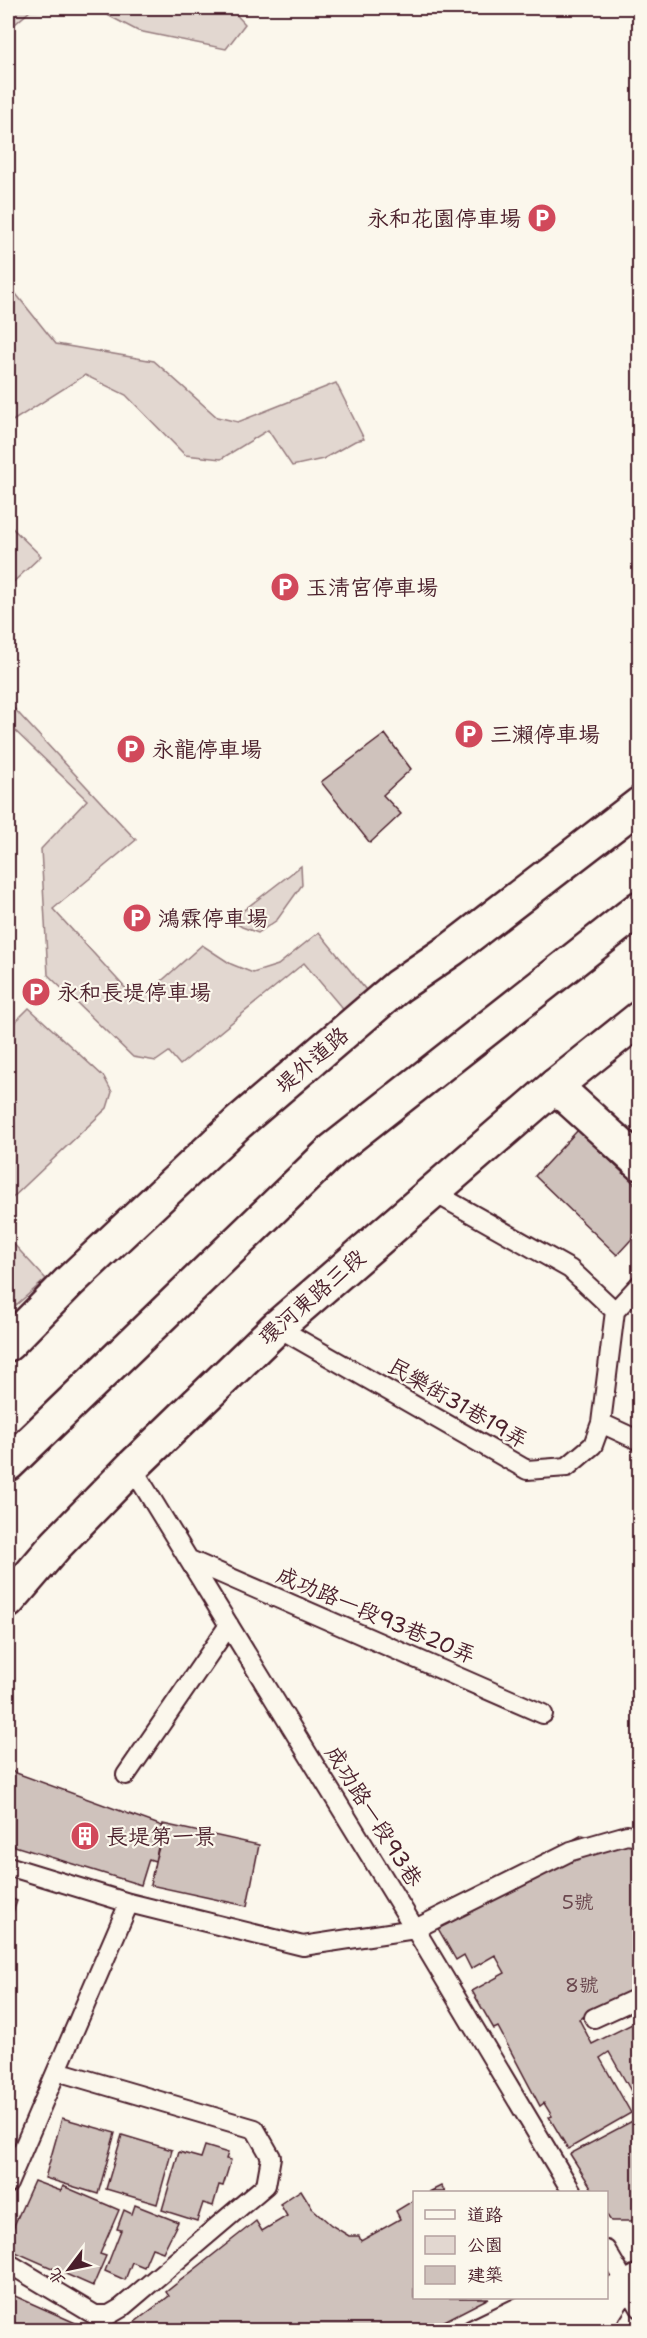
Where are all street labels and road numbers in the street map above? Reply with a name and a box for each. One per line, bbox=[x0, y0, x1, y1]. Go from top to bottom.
street label: 堤外道路 bbox=[269, 1020, 355, 1100]
street label: 環河東路三段 bbox=[253, 1243, 371, 1351]
street label: 民樂街31巷19弄 bbox=[383, 1351, 533, 1455]
street label: 成功路一段93巷20弄 bbox=[272, 1560, 480, 1670]
street label: 成功路一段93巷 bbox=[319, 1740, 429, 1892]

